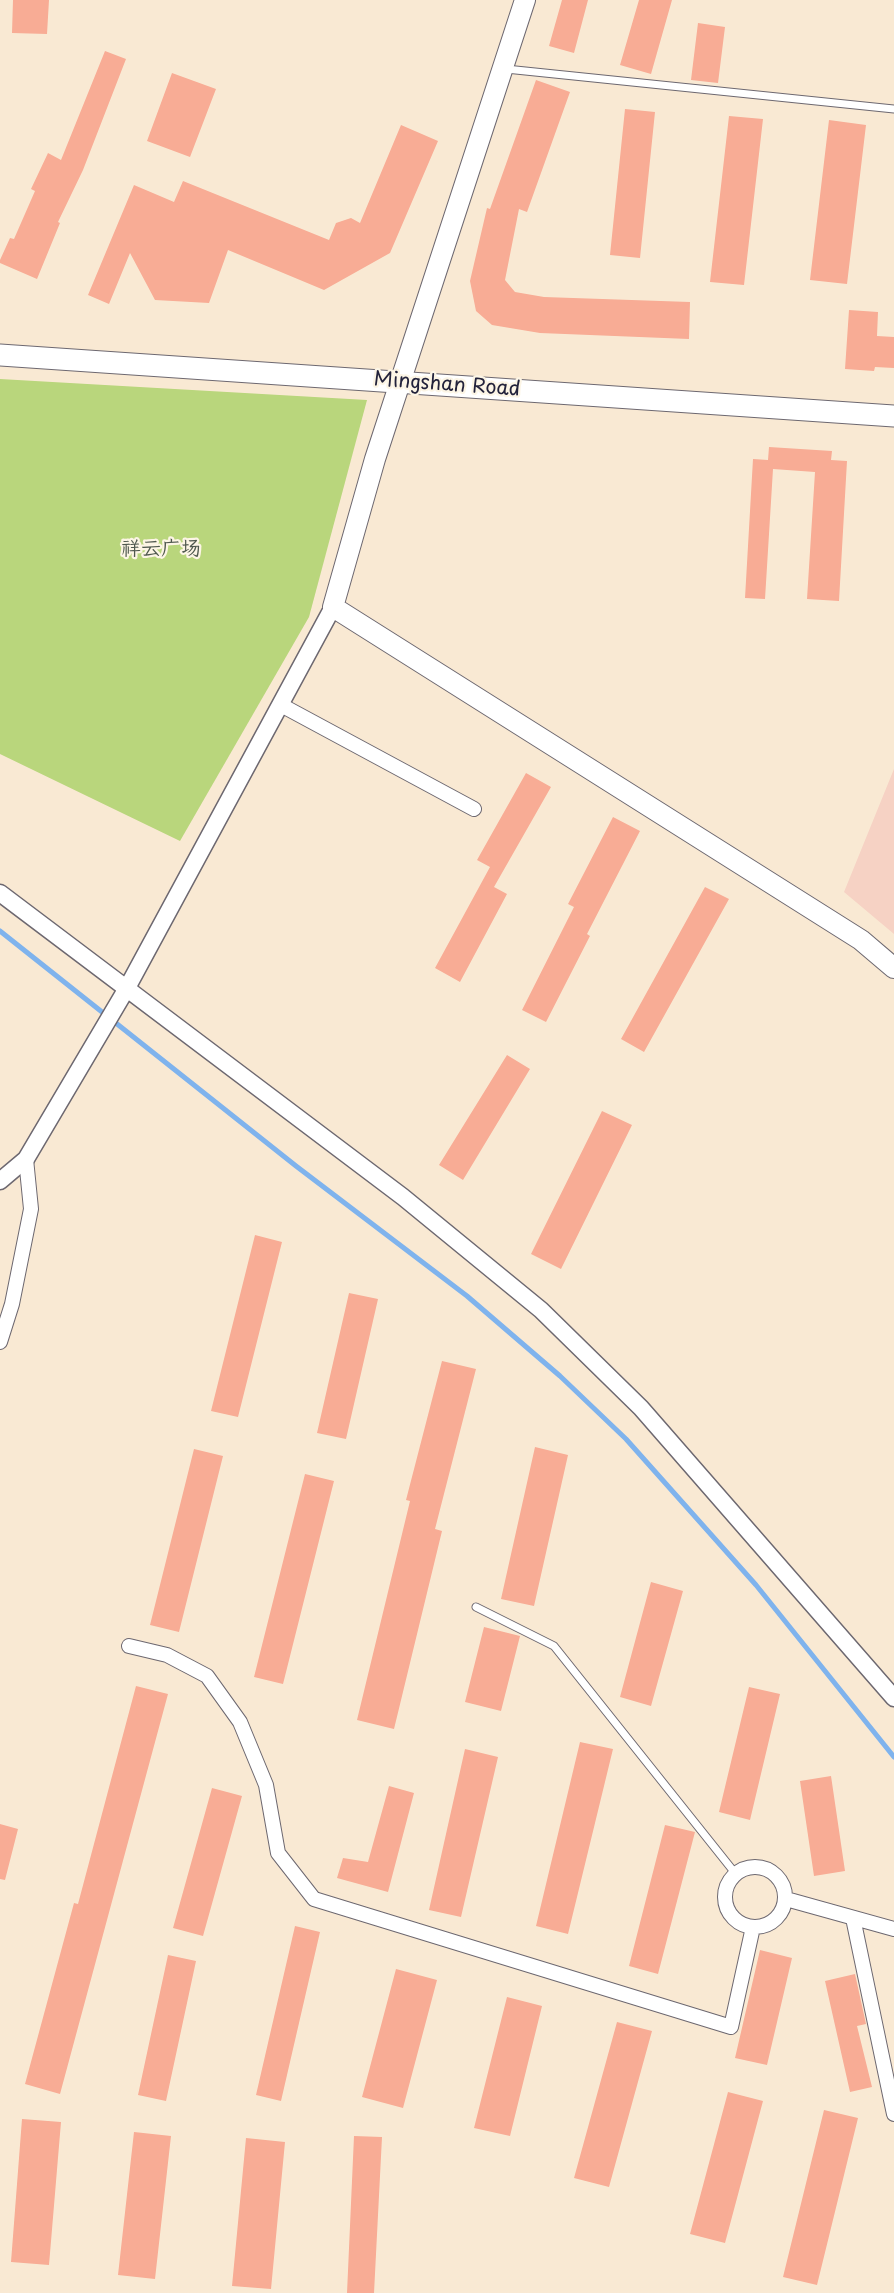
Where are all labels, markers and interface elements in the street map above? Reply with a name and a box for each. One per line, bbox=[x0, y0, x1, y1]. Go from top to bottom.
street label: Mingshan Road bbox=[373, 368, 521, 402]
park label: 祥云广场 bbox=[121, 537, 201, 561]

